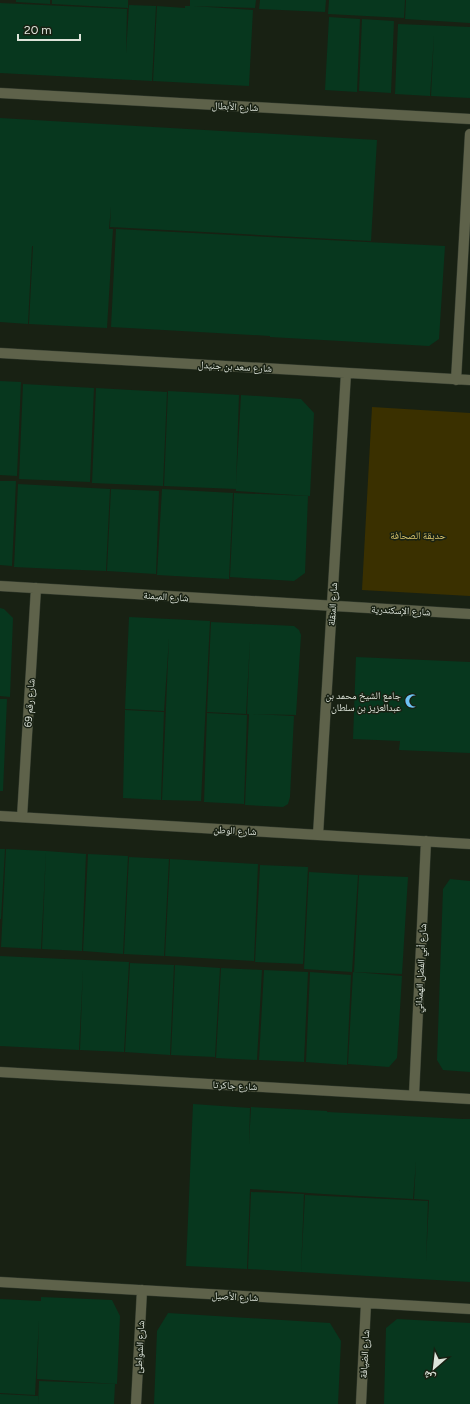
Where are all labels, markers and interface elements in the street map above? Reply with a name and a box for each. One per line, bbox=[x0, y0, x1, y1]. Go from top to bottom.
scale bar bbox=[18, 16, 80, 42]
text: 20 m bbox=[24, 23, 52, 37]
street label: شارع الأبطال bbox=[211, 99, 259, 114]
street label: شارع سعد بن جنيدل bbox=[198, 358, 273, 375]
park label: حديقة الصحافة bbox=[390, 529, 446, 542]
street label: شارع المنقلة bbox=[325, 581, 340, 626]
street label: شارع الميمنة bbox=[143, 588, 189, 605]
street label: شارع الإسكندرية bbox=[371, 602, 432, 619]
street label: شارع رقم 69 bbox=[21, 678, 39, 728]
place label: جامع الشيخ محمد بن عبدالعزيز بن سلطان bbox=[325, 689, 402, 714]
mosque icon: جامع الشيخ محمد بن عبدالعزيز بن سلطان bbox=[404, 693, 420, 709]
street label: شارع الوطن bbox=[213, 823, 257, 838]
street label: شارع أبي الفضل الهمذاني bbox=[412, 923, 431, 1013]
street label: شارع جاكرتا bbox=[212, 1078, 258, 1093]
street label: شارع الأصيل bbox=[211, 1289, 259, 1304]
street label: شارع الشواطئ bbox=[132, 1320, 147, 1374]
street label: شارع الضيافة bbox=[357, 1329, 372, 1379]
north arrow bbox=[414, 1348, 454, 1388]
text: ش bbox=[421, 1367, 438, 1385]

